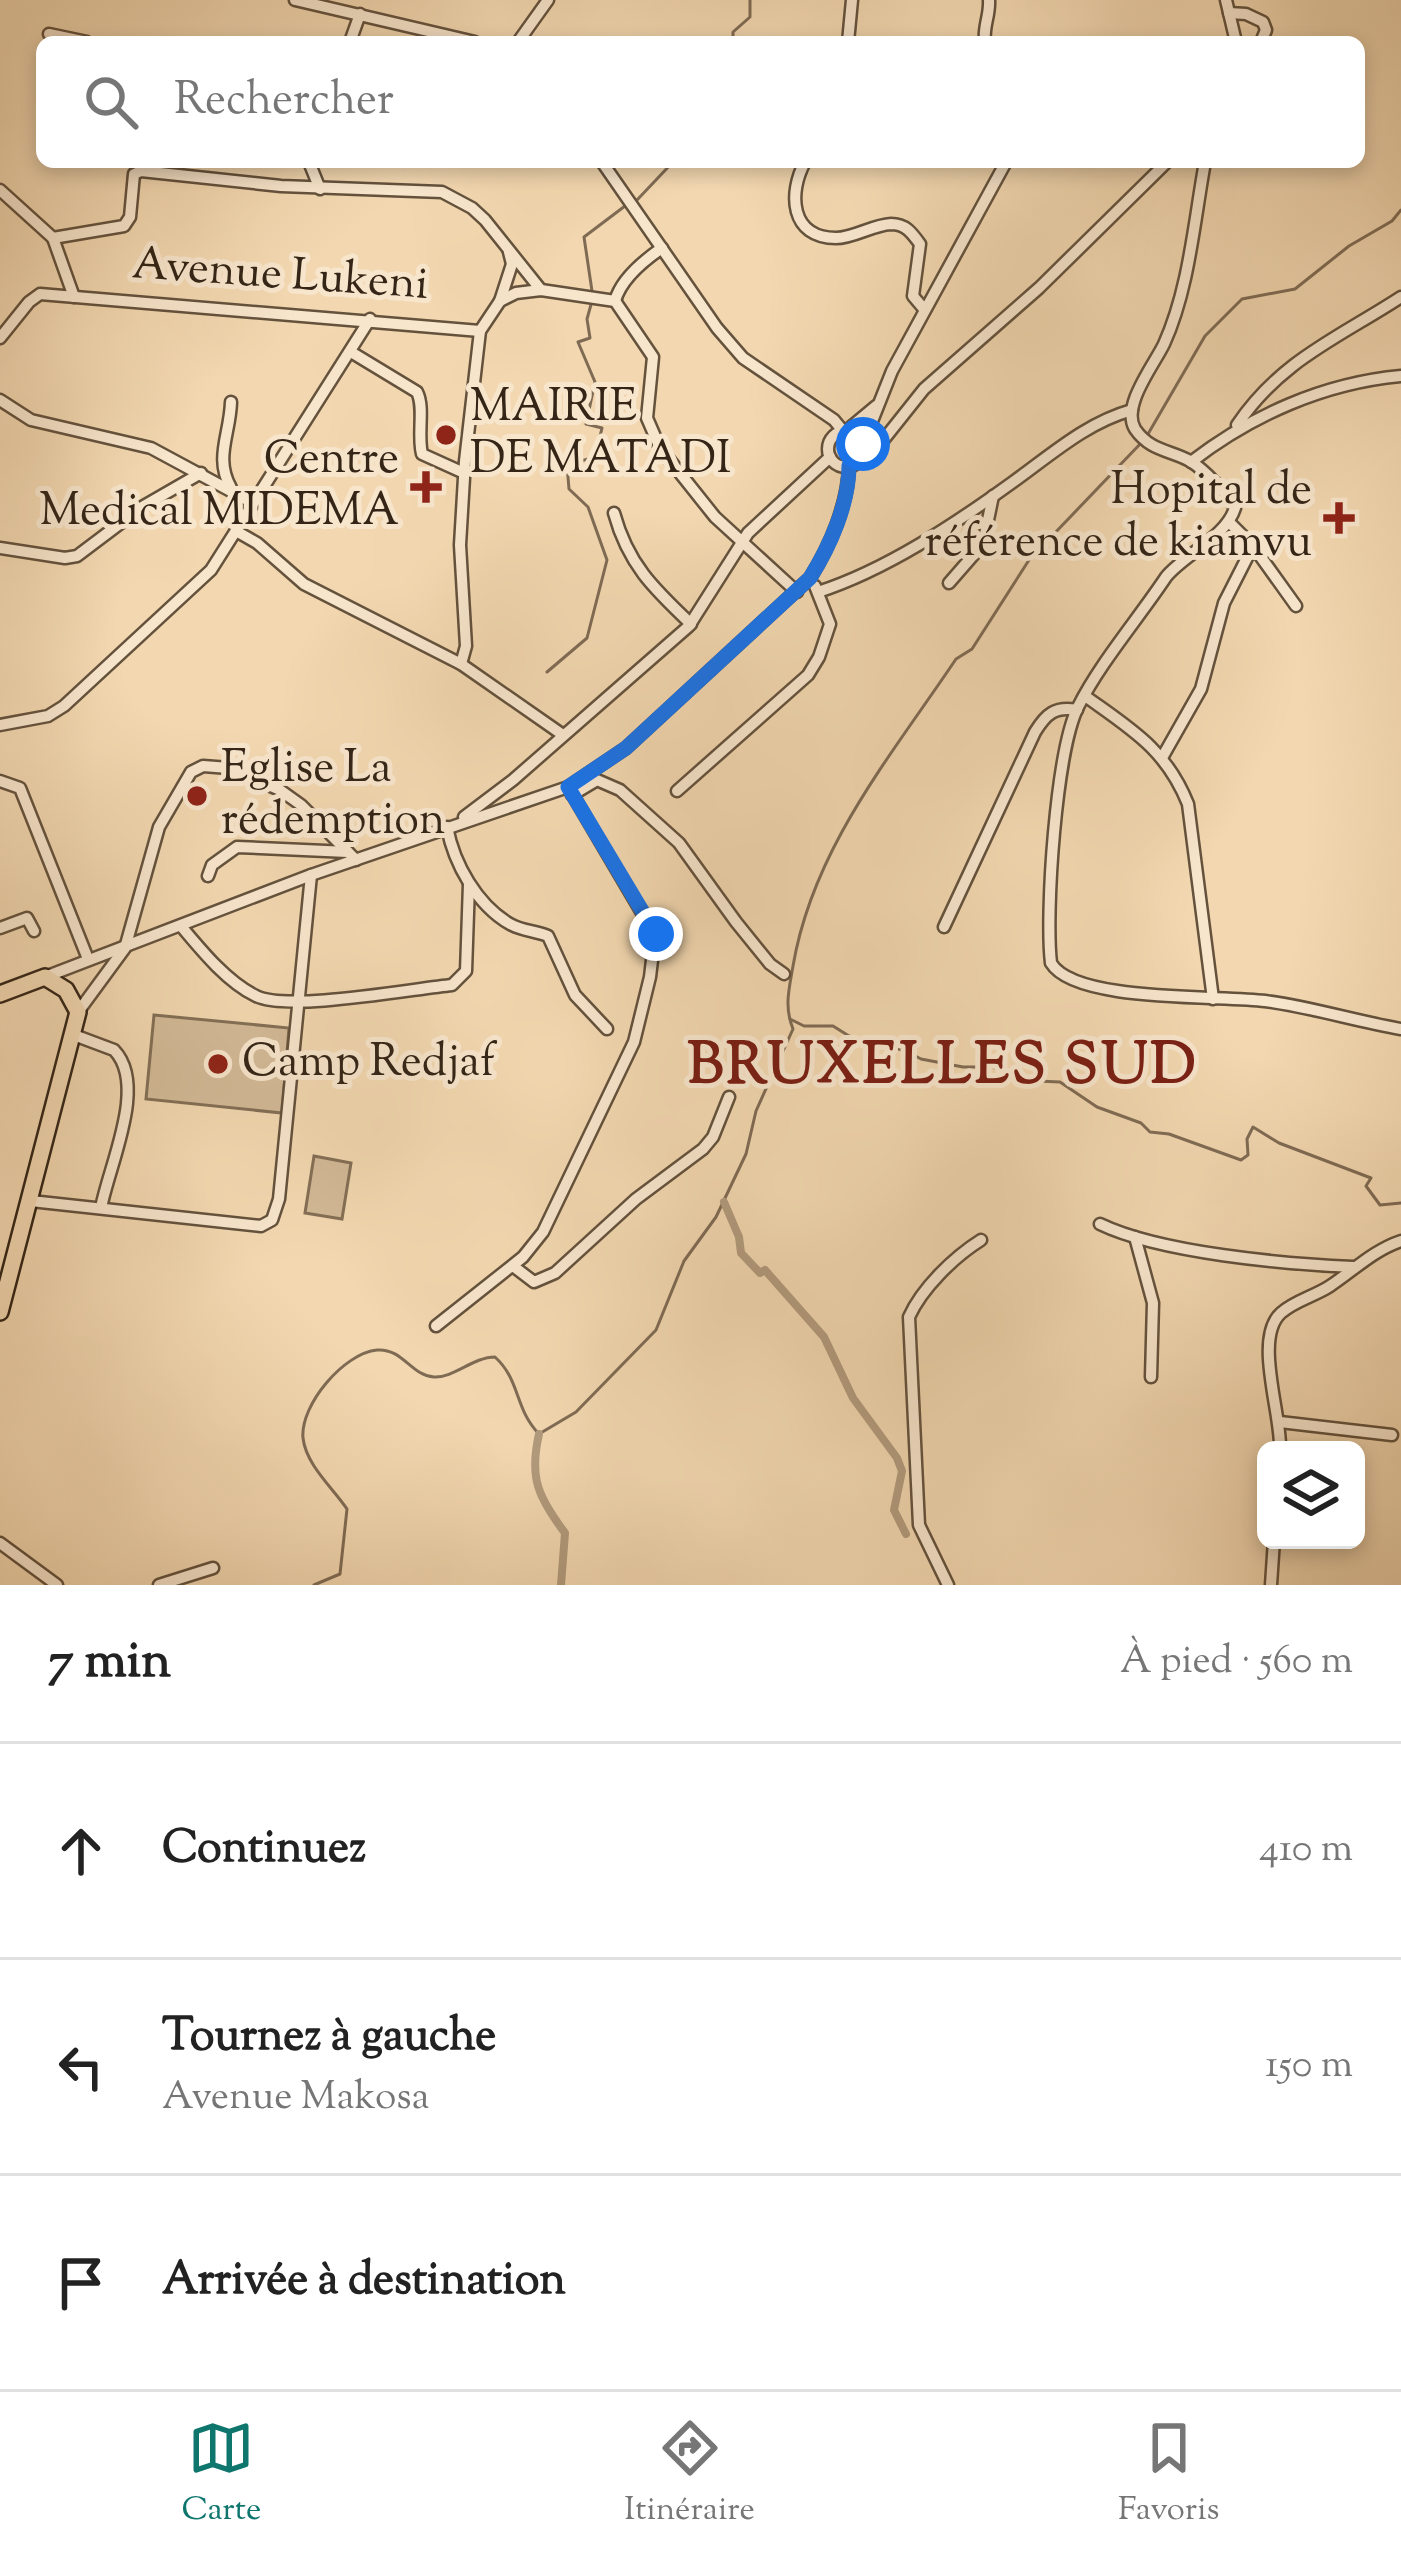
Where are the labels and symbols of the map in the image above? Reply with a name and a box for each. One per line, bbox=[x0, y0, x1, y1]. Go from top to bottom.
street label: Avenue Lukeni bbox=[130, 234, 430, 320]
place label: MAIRIE DE MATADI bbox=[470, 377, 731, 494]
route start bbox=[836, 417, 890, 471]
marker: MAIRIE DE MATADI bbox=[433, 422, 459, 448]
place label: Centre Medical MIDEMA bbox=[39, 429, 399, 546]
place label: Hopital de référence de kiamvu bbox=[925, 460, 1312, 577]
marker: Centre Medical MIDEMA bbox=[410, 471, 442, 503]
marker: Hopital de référence de kiamvu bbox=[1323, 502, 1355, 534]
place label: Eglise La rédemption bbox=[221, 738, 445, 855]
marker: Eglise La rédemption bbox=[184, 783, 210, 809]
route end bbox=[629, 907, 683, 961]
district label: BRUXELLES SUD bbox=[687, 1027, 1199, 1109]
place label: Camp Redjaf bbox=[242, 1032, 498, 1097]
marker: Camp Redjaf bbox=[205, 1051, 231, 1077]

